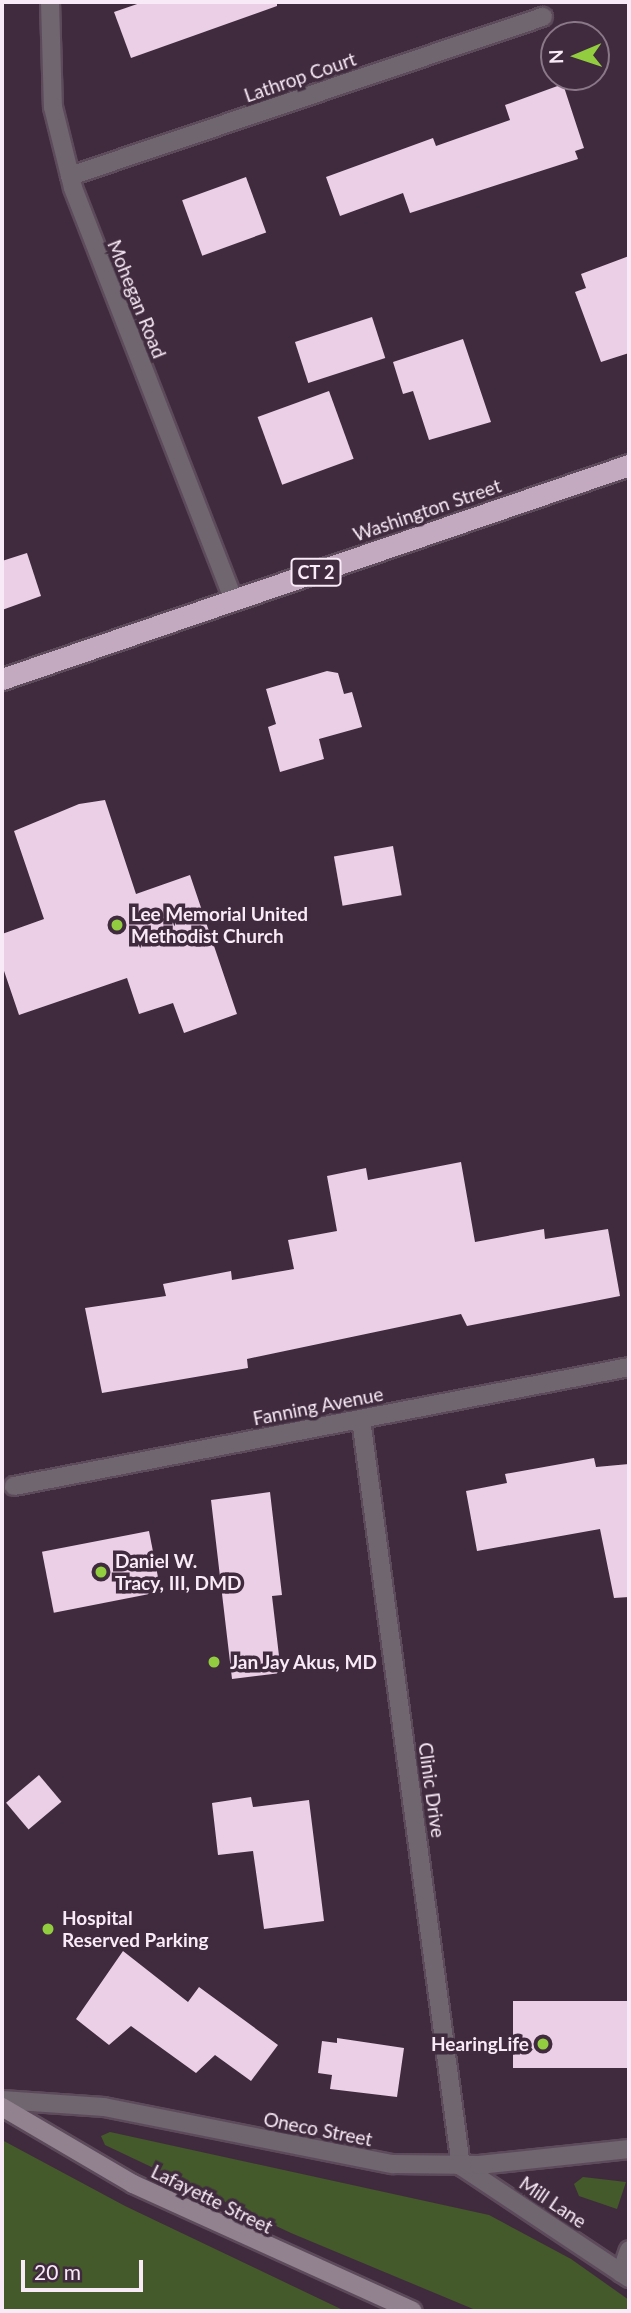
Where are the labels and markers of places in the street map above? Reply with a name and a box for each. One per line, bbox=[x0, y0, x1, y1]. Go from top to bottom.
place label: Lee Memorial United Methodist Church bbox=[131, 903, 308, 947]
marker: Lee Memorial United Methodist Church bbox=[109, 917, 125, 933]
place label: Daniel W. Tracy, III, DMD bbox=[115, 1550, 241, 1594]
marker: Daniel W. Tracy, III, DMD bbox=[93, 1564, 109, 1580]
place label: Jan Jay Akus, MD bbox=[230, 1651, 378, 1673]
marker: Jan Jay Akus, MD bbox=[204, 1652, 224, 1672]
place label: Hospital Reserved Parking bbox=[62, 1907, 209, 1951]
marker: Hospital Reserved Parking bbox=[40, 1921, 56, 1937]
place label: HearingLife bbox=[431, 2033, 529, 2055]
marker: HearingLife bbox=[535, 2036, 551, 2052]

